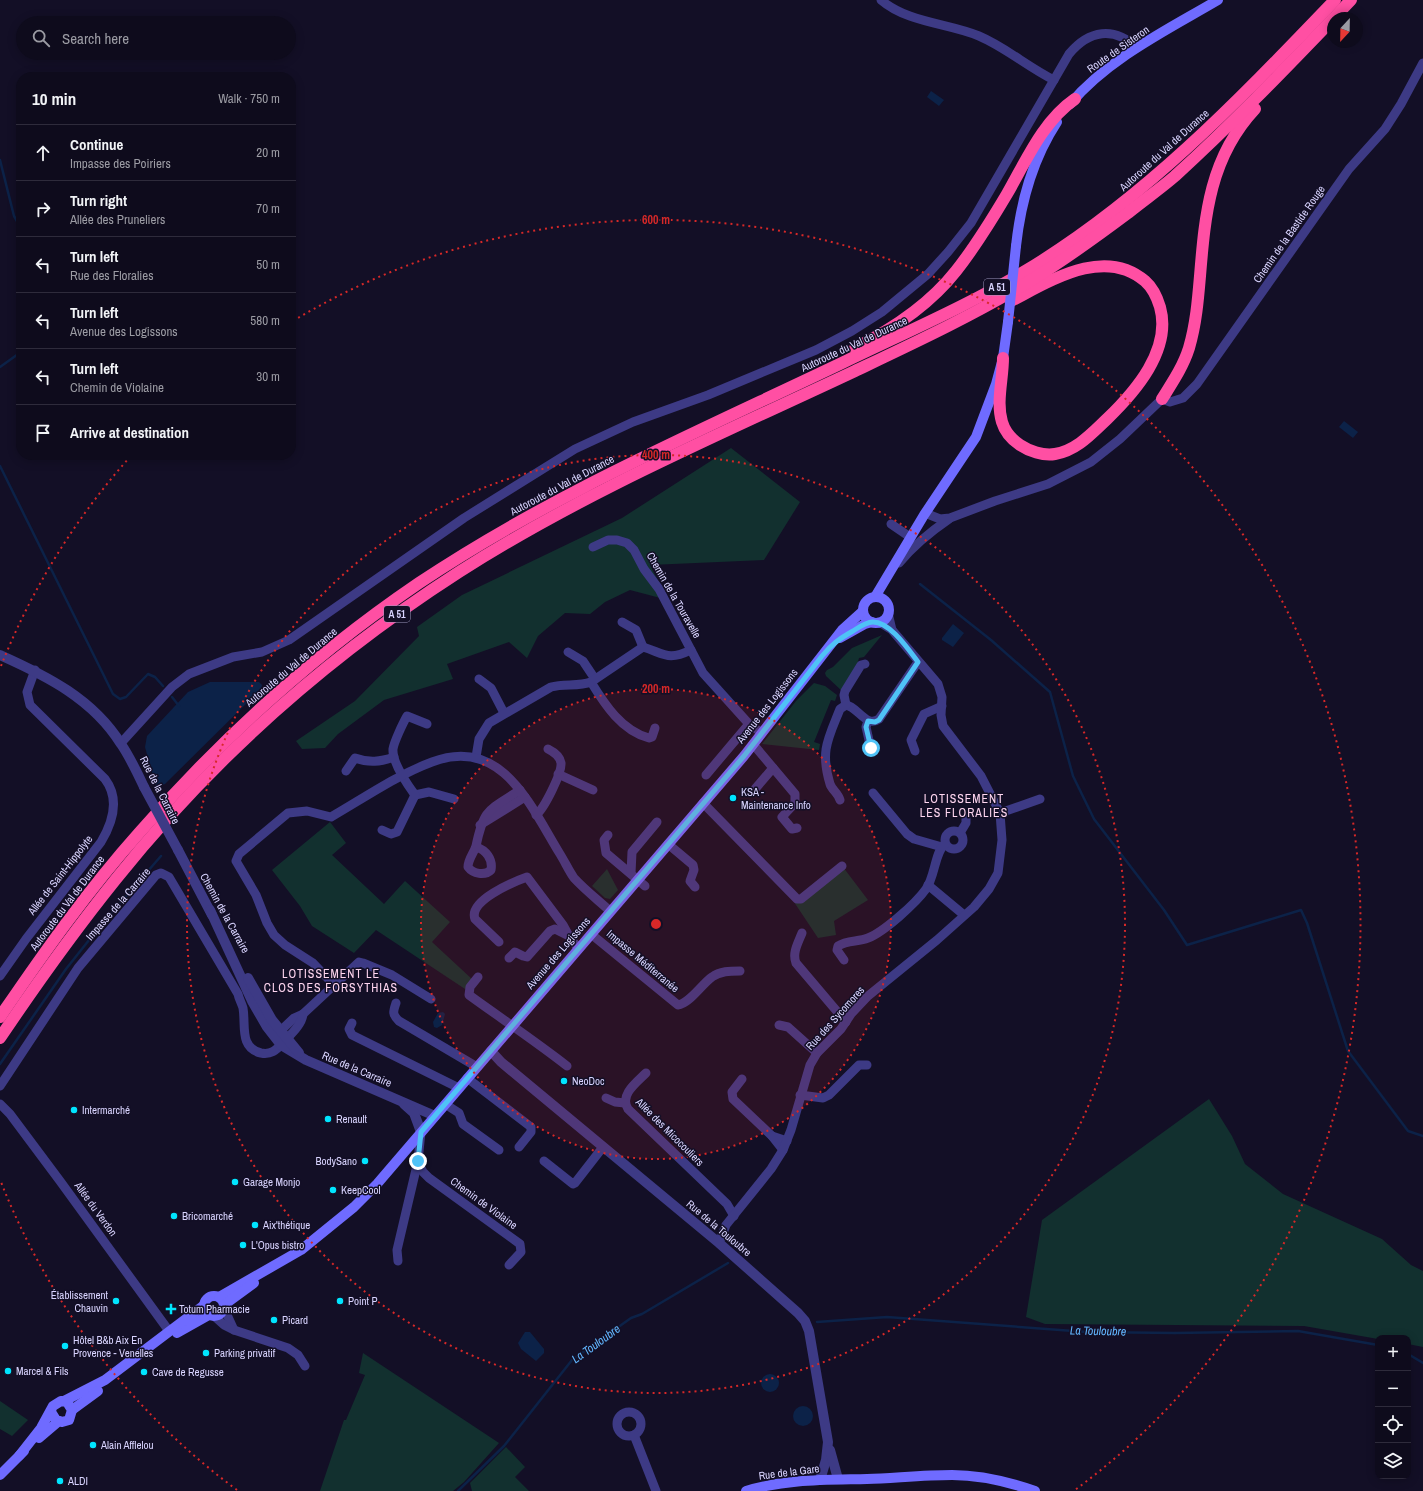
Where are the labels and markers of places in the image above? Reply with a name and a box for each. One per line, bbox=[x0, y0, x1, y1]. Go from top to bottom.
place label: KSA - Maintenance Info bbox=[741, 785, 811, 812]
marker: KSA - Maintenance Info bbox=[728, 793, 738, 803]
centre of rings bbox=[649, 917, 663, 931]
place label: NeoDoc bbox=[572, 1074, 605, 1088]
marker: NeoDoc bbox=[559, 1076, 569, 1086]
place label: Intermarché bbox=[82, 1103, 130, 1117]
marker: Intermarché bbox=[69, 1105, 79, 1115]
place label: Renault bbox=[336, 1112, 368, 1126]
marker: Renault bbox=[323, 1114, 333, 1124]
place label: BodySano bbox=[315, 1154, 357, 1168]
marker: BodySano bbox=[360, 1156, 370, 1166]
place label: Garage Monjo bbox=[243, 1175, 300, 1189]
marker: Garage Monjo bbox=[230, 1177, 240, 1187]
place label: KeepCool bbox=[341, 1183, 381, 1197]
marker: KeepCool bbox=[328, 1185, 338, 1195]
place label: Bricomarché bbox=[182, 1209, 233, 1223]
marker: Bricomarché bbox=[169, 1211, 179, 1221]
place label: Aix'thétique bbox=[262, 1218, 310, 1232]
marker: Aix'thétique bbox=[250, 1220, 260, 1230]
place label: L'Opus bistro bbox=[251, 1238, 304, 1252]
marker: L'Opus bistro bbox=[238, 1240, 248, 1250]
place label: Établissement Chauvin bbox=[51, 1288, 108, 1315]
place label: Point P bbox=[348, 1294, 378, 1308]
marker: Établissement Chauvin bbox=[111, 1296, 121, 1306]
marker: Point P bbox=[335, 1296, 345, 1306]
place label: Totum Pharmacie bbox=[179, 1302, 250, 1316]
marker: Totum Pharmacie bbox=[166, 1304, 176, 1314]
place label: Picard bbox=[282, 1313, 308, 1327]
marker: Picard bbox=[269, 1315, 279, 1325]
place label: Hôtel B&b Aix En Provence - Venelles bbox=[73, 1333, 154, 1360]
marker: Hôtel B&b Aix En Provence - Venelles bbox=[60, 1341, 70, 1351]
place label: Parking privatif bbox=[214, 1346, 276, 1360]
marker: Parking privatif bbox=[201, 1348, 211, 1358]
place label: Marcel & Fils bbox=[16, 1364, 69, 1378]
place label: Cave de Regusse bbox=[152, 1365, 224, 1379]
marker: Marcel & Fils bbox=[3, 1366, 13, 1376]
marker: Cave de Regusse bbox=[139, 1367, 149, 1377]
place label: Alain Afflelou bbox=[100, 1438, 154, 1452]
marker: Alain Afflelou bbox=[88, 1440, 98, 1450]
place label: ALDI bbox=[67, 1474, 88, 1488]
marker: ALDI bbox=[55, 1476, 65, 1486]

